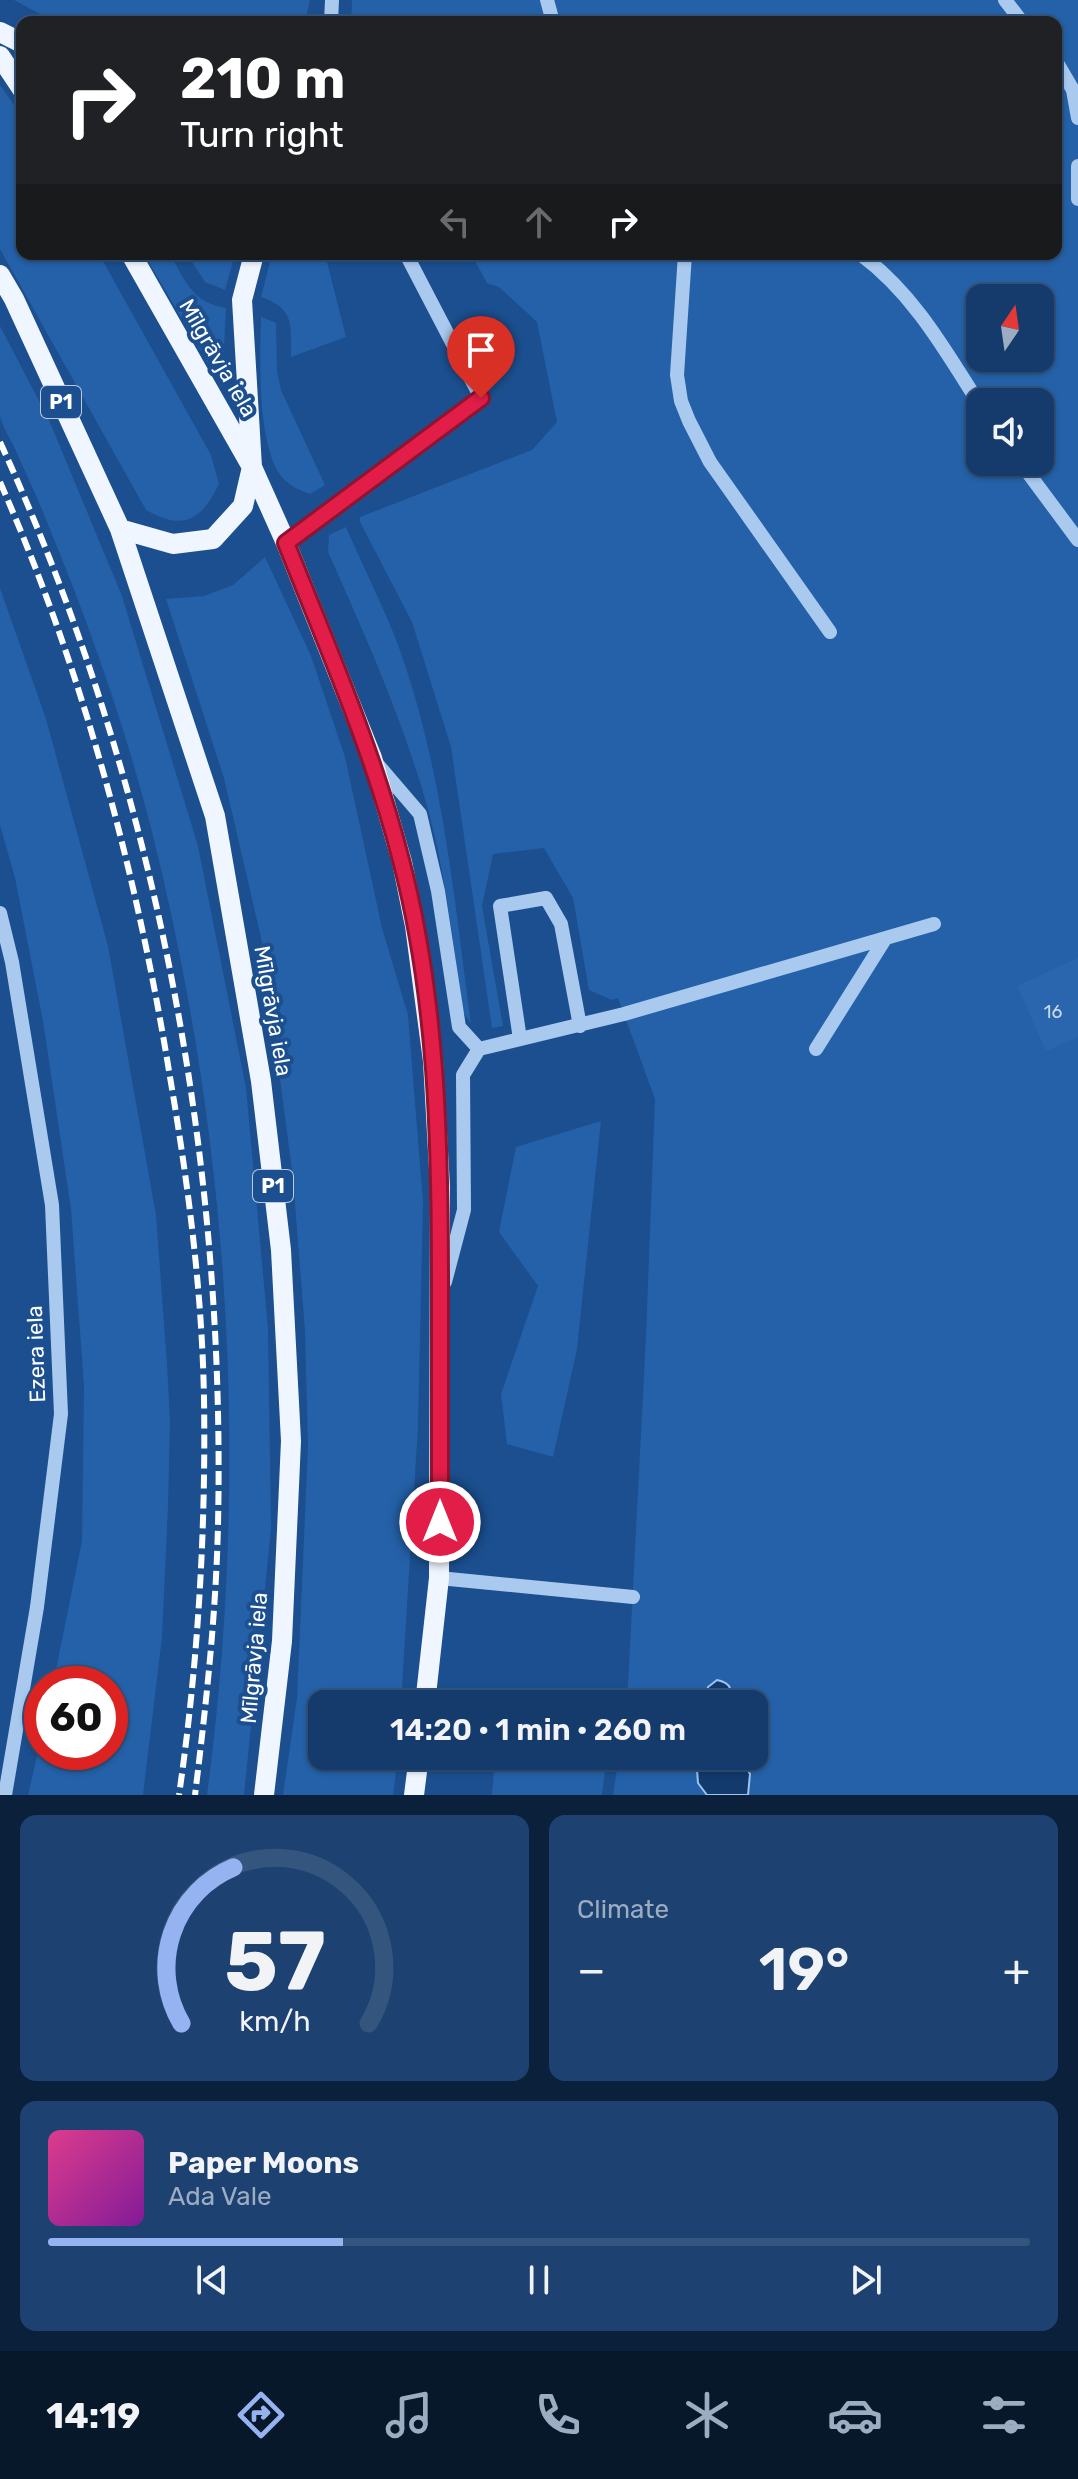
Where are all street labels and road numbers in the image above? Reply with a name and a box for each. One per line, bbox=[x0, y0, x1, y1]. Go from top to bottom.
street label: Mīlgrāvja iela bbox=[173, 294, 263, 422]
road number: P1 bbox=[41, 386, 81, 418]
street label: Mīlgrāvja iela bbox=[248, 944, 298, 1078]
road number: P1 bbox=[253, 1170, 293, 1202]
street label: Ezera iela bbox=[21, 1305, 51, 1403]
street label: Mīlgrāvja iela bbox=[235, 1591, 273, 1725]

